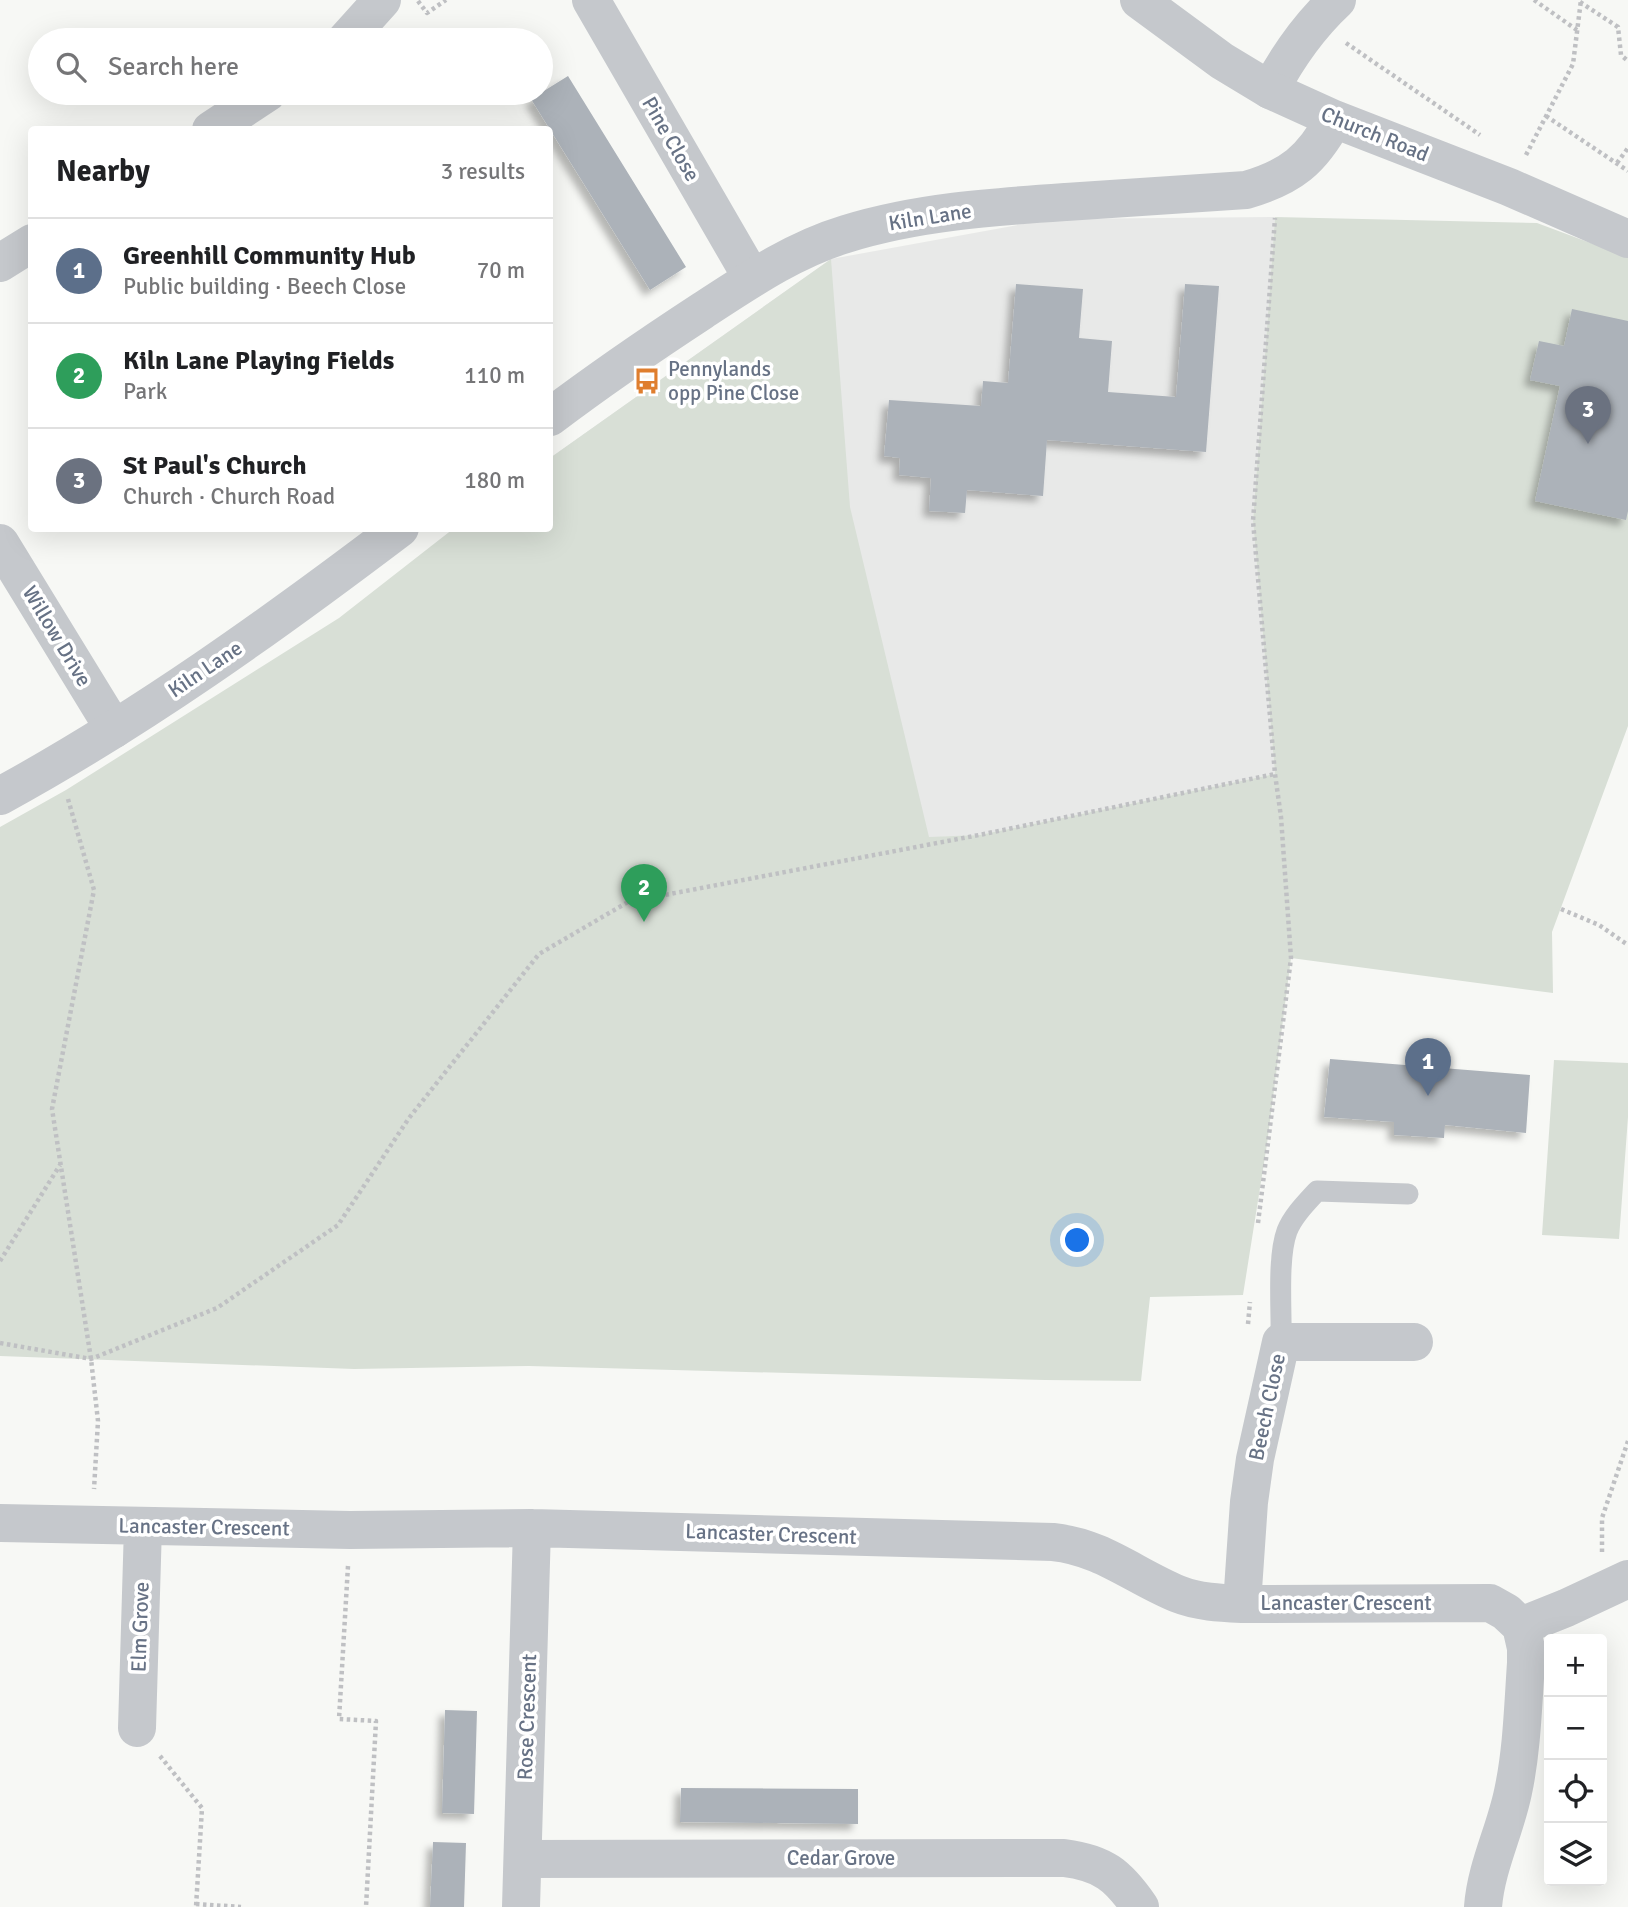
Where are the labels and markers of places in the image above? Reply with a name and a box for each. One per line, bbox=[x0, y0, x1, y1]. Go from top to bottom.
place label: Pennylands opp Pine Close bbox=[668, 356, 799, 406]
bus stop icon: Pennylands opp Pine Close bbox=[632, 366, 662, 396]
pin: 3 bbox=[1565, 386, 1611, 444]
pin: 2 bbox=[621, 864, 667, 922]
pin: 1 bbox=[1405, 1038, 1451, 1096]

